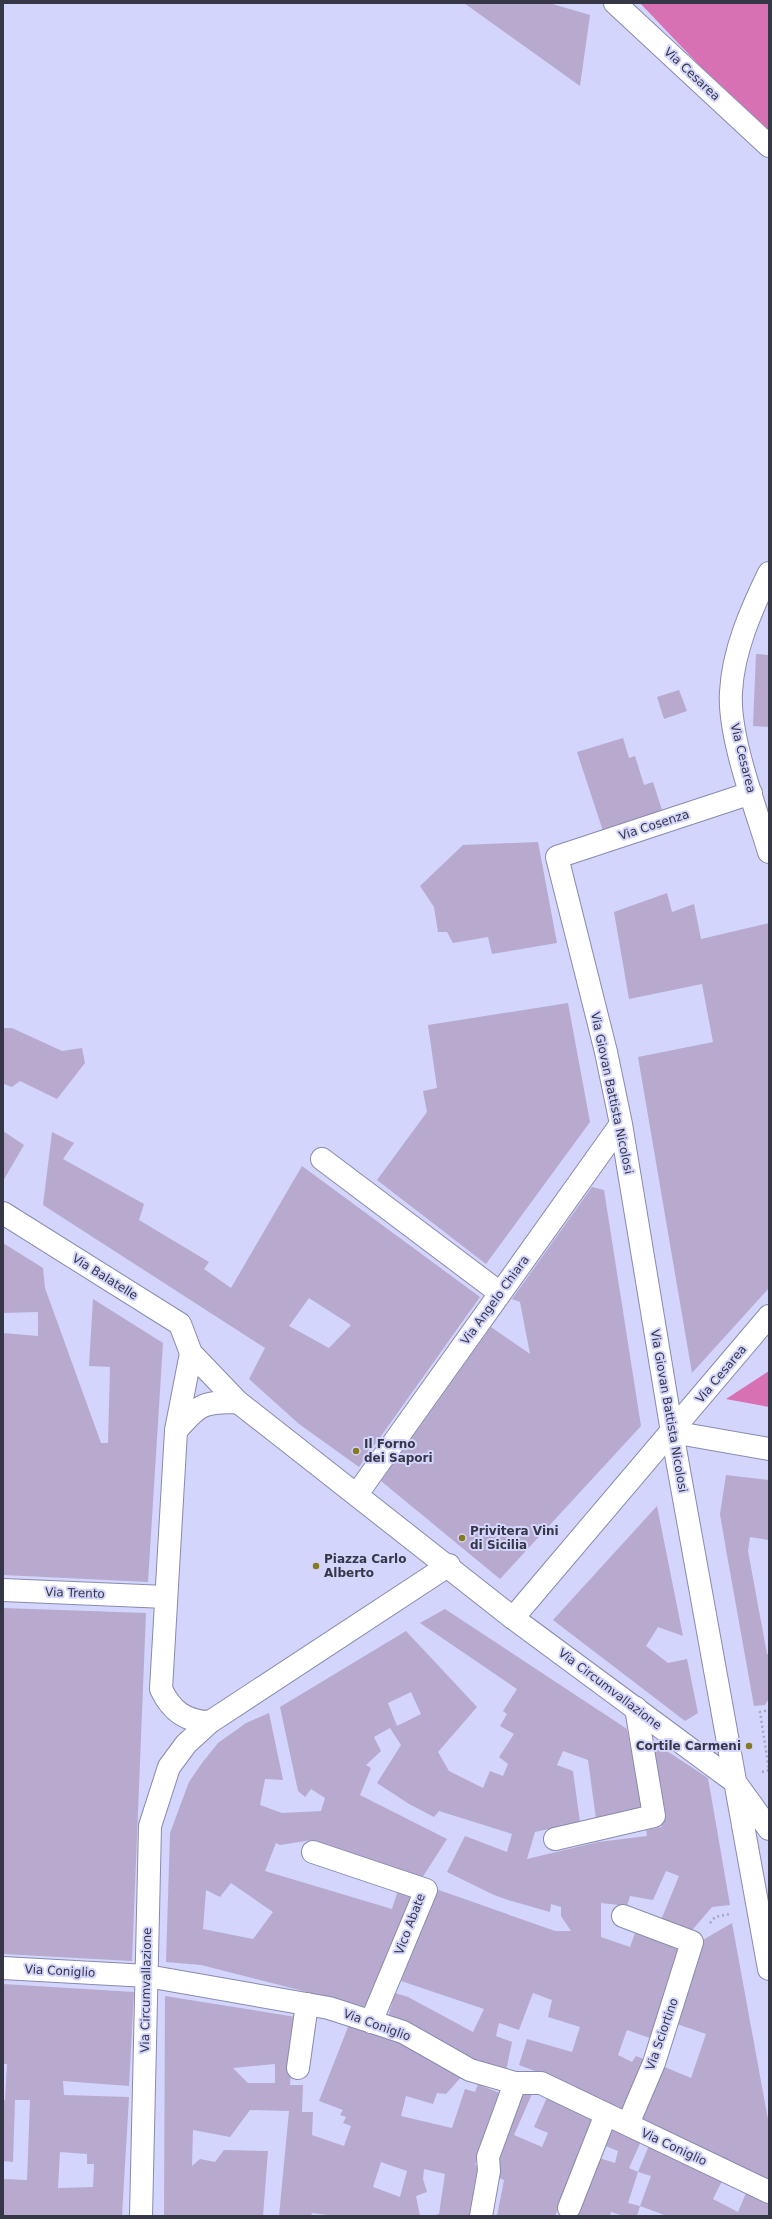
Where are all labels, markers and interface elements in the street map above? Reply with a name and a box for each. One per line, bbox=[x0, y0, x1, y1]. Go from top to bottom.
street label: Via Cesarea bbox=[661, 45, 723, 103]
street label: Via Cesarea bbox=[728, 722, 758, 794]
street label: Via Cosenza bbox=[617, 807, 691, 843]
street label: Via Giovan Battista Nicolosi bbox=[588, 1011, 636, 1175]
street label: Via Balatelle bbox=[70, 1251, 140, 1303]
street label: Via Angelo Chiara bbox=[458, 1253, 532, 1347]
street label: Via Giovan Battista Nicolosi bbox=[648, 1328, 690, 1494]
street label: Via Cesarea bbox=[693, 1342, 749, 1406]
place label: Il Forno dei Sapori bbox=[364, 1437, 433, 1465]
marker: Il Forno dei Sapori bbox=[351, 1446, 361, 1456]
place label: Privitera Vini di Sicilia bbox=[470, 1524, 559, 1552]
marker: Privitera Vini di Sicilia bbox=[457, 1533, 467, 1543]
place label: Piazza Carlo Alberto bbox=[324, 1552, 406, 1580]
marker: Piazza Carlo Alberto bbox=[311, 1561, 321, 1571]
street label: Via Trento bbox=[45, 1585, 105, 1601]
street label: Via Circumvallazione bbox=[556, 1646, 664, 1732]
place label: Cortile Carmeni bbox=[636, 1739, 741, 1753]
marker: Cortile Carmeni bbox=[744, 1741, 754, 1751]
street label: Vico Abate bbox=[392, 1891, 428, 1957]
street label: Via Circumvallazione bbox=[138, 1927, 154, 2053]
street label: Via Coniglio bbox=[24, 1962, 96, 1980]
street label: Via Sciortino bbox=[643, 1996, 681, 2072]
street label: Via Coniglio bbox=[341, 2006, 413, 2044]
street label: Via Coniglio bbox=[639, 2126, 709, 2168]

